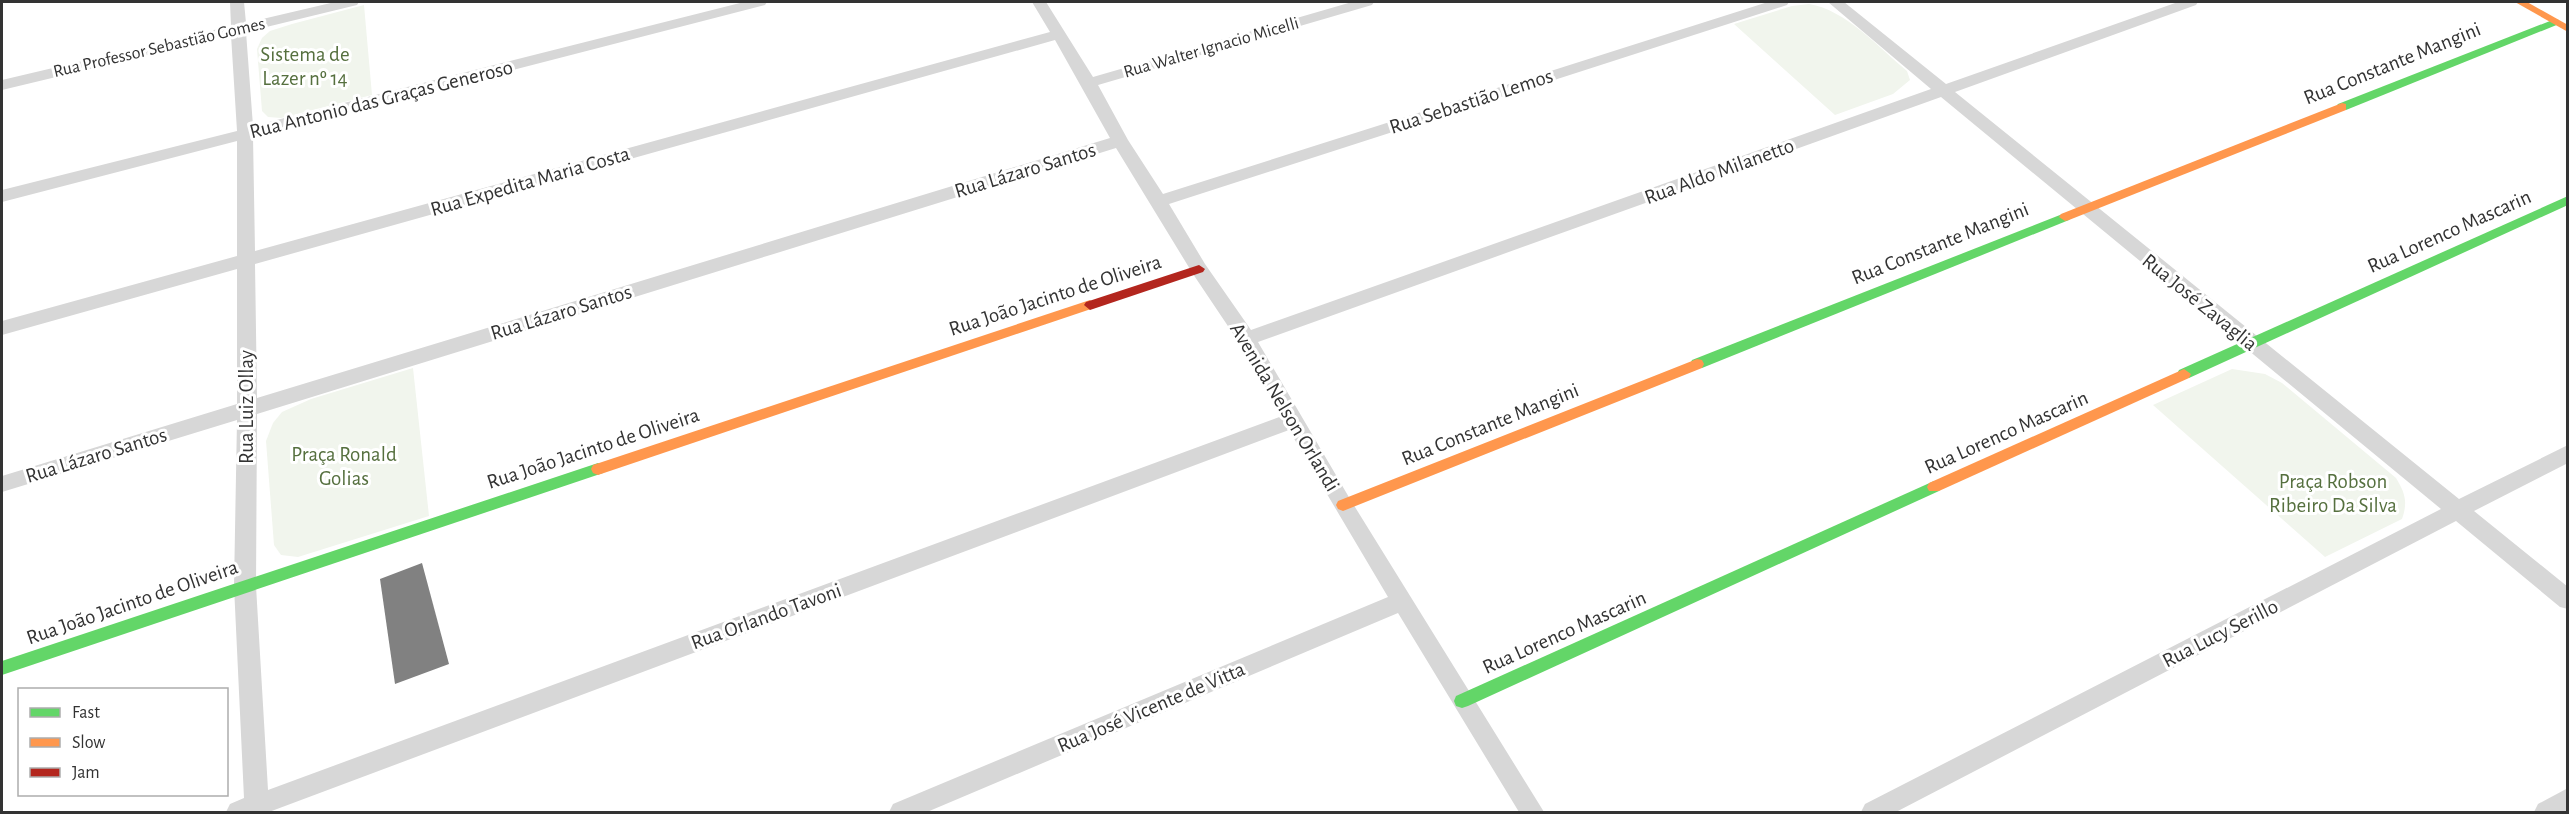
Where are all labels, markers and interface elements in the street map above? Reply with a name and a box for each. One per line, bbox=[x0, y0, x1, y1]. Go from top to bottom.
street label: Rua Walter Ignacio Micelli bbox=[1122, 14, 1301, 82]
street label: Rua Professor Sebastião Gomes bbox=[51, 15, 267, 81]
street label: Rua Constante Mangini bbox=[2301, 18, 2484, 109]
park label: Sistema de Lazer nº 14 bbox=[260, 44, 350, 89]
street label: Rua Antonio das Graças Generoso bbox=[247, 57, 515, 142]
street label: Rua Sebastião Lemos bbox=[1387, 65, 1556, 138]
street label: Rua Aldo Milanetto bbox=[1642, 135, 1797, 208]
street label: Rua Lázaro Santos bbox=[952, 139, 1098, 202]
street label: Rua Expedita Maria Costa bbox=[428, 143, 633, 220]
street label: Rua Lorenco Mascarin bbox=[2364, 186, 2534, 277]
street label: Rua Constante Mangini bbox=[1849, 198, 2032, 289]
street label: Rua José Zavaglia bbox=[2138, 250, 2261, 355]
street label: Rua João Jacinto de Oliveira bbox=[946, 251, 1164, 340]
street label: Rua Lázaro Santos bbox=[488, 281, 634, 344]
street label: Avenida Nelson Orlandi bbox=[1226, 319, 1343, 495]
street label: Rua Luiz Ollay bbox=[236, 350, 257, 464]
street label: Rua Constante Mangini bbox=[1399, 379, 1582, 470]
street label: Rua Lorenco Mascarin bbox=[1921, 387, 2091, 478]
street label: Rua João Jacinto de Oliveira bbox=[484, 404, 702, 493]
street label: Rua Lázaro Santos bbox=[23, 424, 169, 487]
park label: Praça Ronald Golias bbox=[291, 444, 397, 489]
park label: Praça Robson Ribeiro Da Silva bbox=[2269, 471, 2397, 516]
street label: Rua João Jacinto de Oliveira bbox=[24, 556, 241, 649]
street label: Rua Orlando Tavoni bbox=[688, 580, 844, 653]
street label: Rua Lorenco Mascarin bbox=[1479, 587, 1649, 678]
street label: Rua Lucy Serillo bbox=[2159, 595, 2281, 672]
street label: Rua José Vicente de Vitta bbox=[1054, 658, 1248, 757]
legend bbox=[18, 688, 228, 796]
text: Fast bbox=[72, 704, 100, 722]
text: Slow bbox=[72, 734, 105, 752]
text: Jam bbox=[72, 764, 100, 782]

